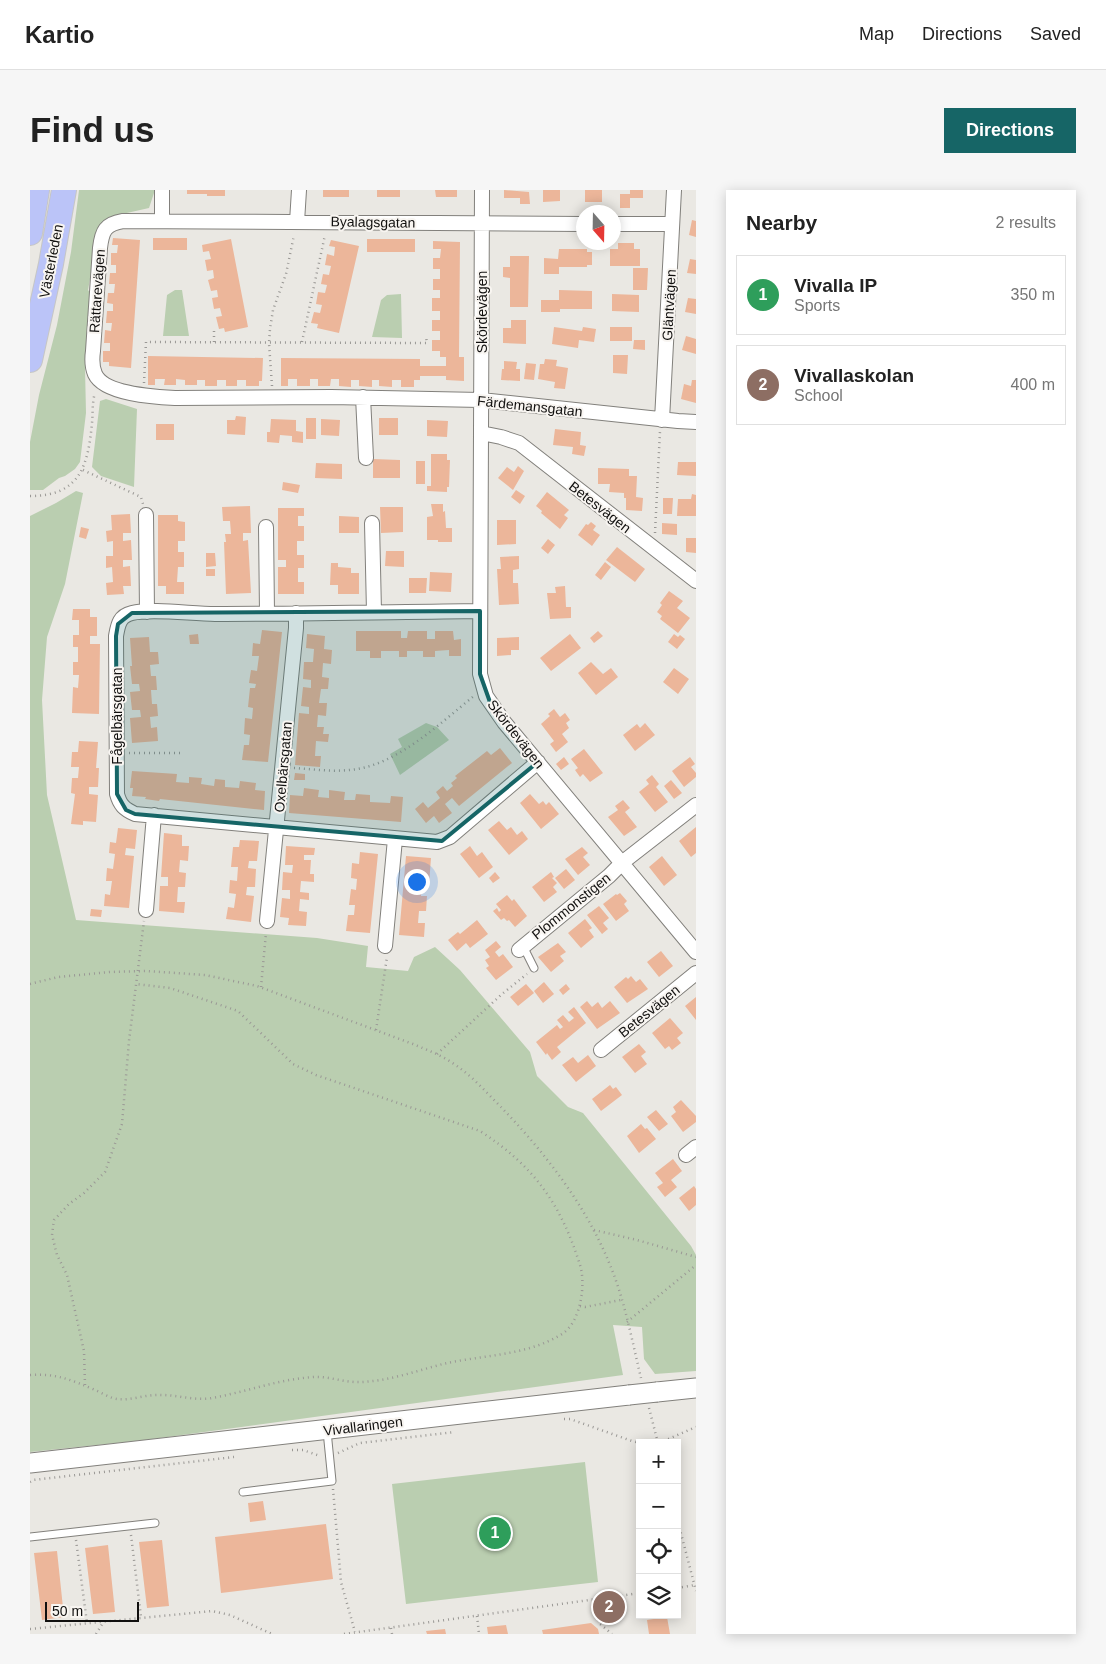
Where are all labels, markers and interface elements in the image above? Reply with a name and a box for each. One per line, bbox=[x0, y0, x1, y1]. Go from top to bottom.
text: Kartio bbox=[25, 21, 94, 48]
text: Map bbox=[859, 24, 894, 44]
text: Directions bbox=[922, 24, 1002, 44]
text: Saved bbox=[1030, 24, 1081, 44]
button: Directions bbox=[944, 108, 1076, 153]
text: Find us bbox=[30, 110, 154, 149]
north arrow bbox=[576, 205, 621, 250]
text: Nearby bbox=[746, 211, 817, 234]
street label: Byalagsgatan bbox=[330, 213, 416, 231]
text: 2 results bbox=[996, 214, 1056, 231]
street label: Västerleden bbox=[36, 223, 66, 299]
street label: Rättarevägen bbox=[86, 249, 108, 333]
street label: Gläntvägen bbox=[659, 269, 679, 341]
street label: Skördevägen bbox=[474, 271, 490, 353]
text: Vivalla IP bbox=[794, 275, 877, 296]
text: 1 bbox=[759, 286, 767, 303]
text: 350 m bbox=[1011, 286, 1055, 303]
text: Sports bbox=[794, 297, 840, 314]
text: Vivallaskolan bbox=[794, 365, 914, 386]
text: 2 bbox=[759, 376, 767, 393]
text: 400 m bbox=[1011, 376, 1055, 393]
text: School bbox=[794, 387, 843, 404]
street label: Färdemansgatan bbox=[477, 393, 583, 419]
street label: Betesvägen bbox=[566, 478, 634, 536]
street label: Fågelbärsgatan bbox=[109, 667, 125, 765]
street label: Skördevägen bbox=[484, 697, 548, 771]
street label: Oxelbärsgatan bbox=[271, 721, 295, 813]
your location bbox=[404, 869, 430, 895]
street label: Plommonstigen bbox=[528, 869, 614, 943]
street label: Betesvägen bbox=[615, 982, 683, 1040]
street label: Vivallaringen bbox=[322, 1413, 404, 1439]
map controls bbox=[636, 1439, 681, 1619]
button: + bbox=[636, 1439, 681, 1484]
button: − bbox=[636, 1484, 681, 1529]
pin: 1 bbox=[479, 1514, 511, 1552]
button: locate bbox=[636, 1529, 681, 1574]
button: layers bbox=[636, 1574, 681, 1619]
pin: 2 bbox=[593, 1588, 625, 1626]
scale bar bbox=[45, 1599, 139, 1622]
text: 50 m bbox=[52, 1603, 83, 1619]

